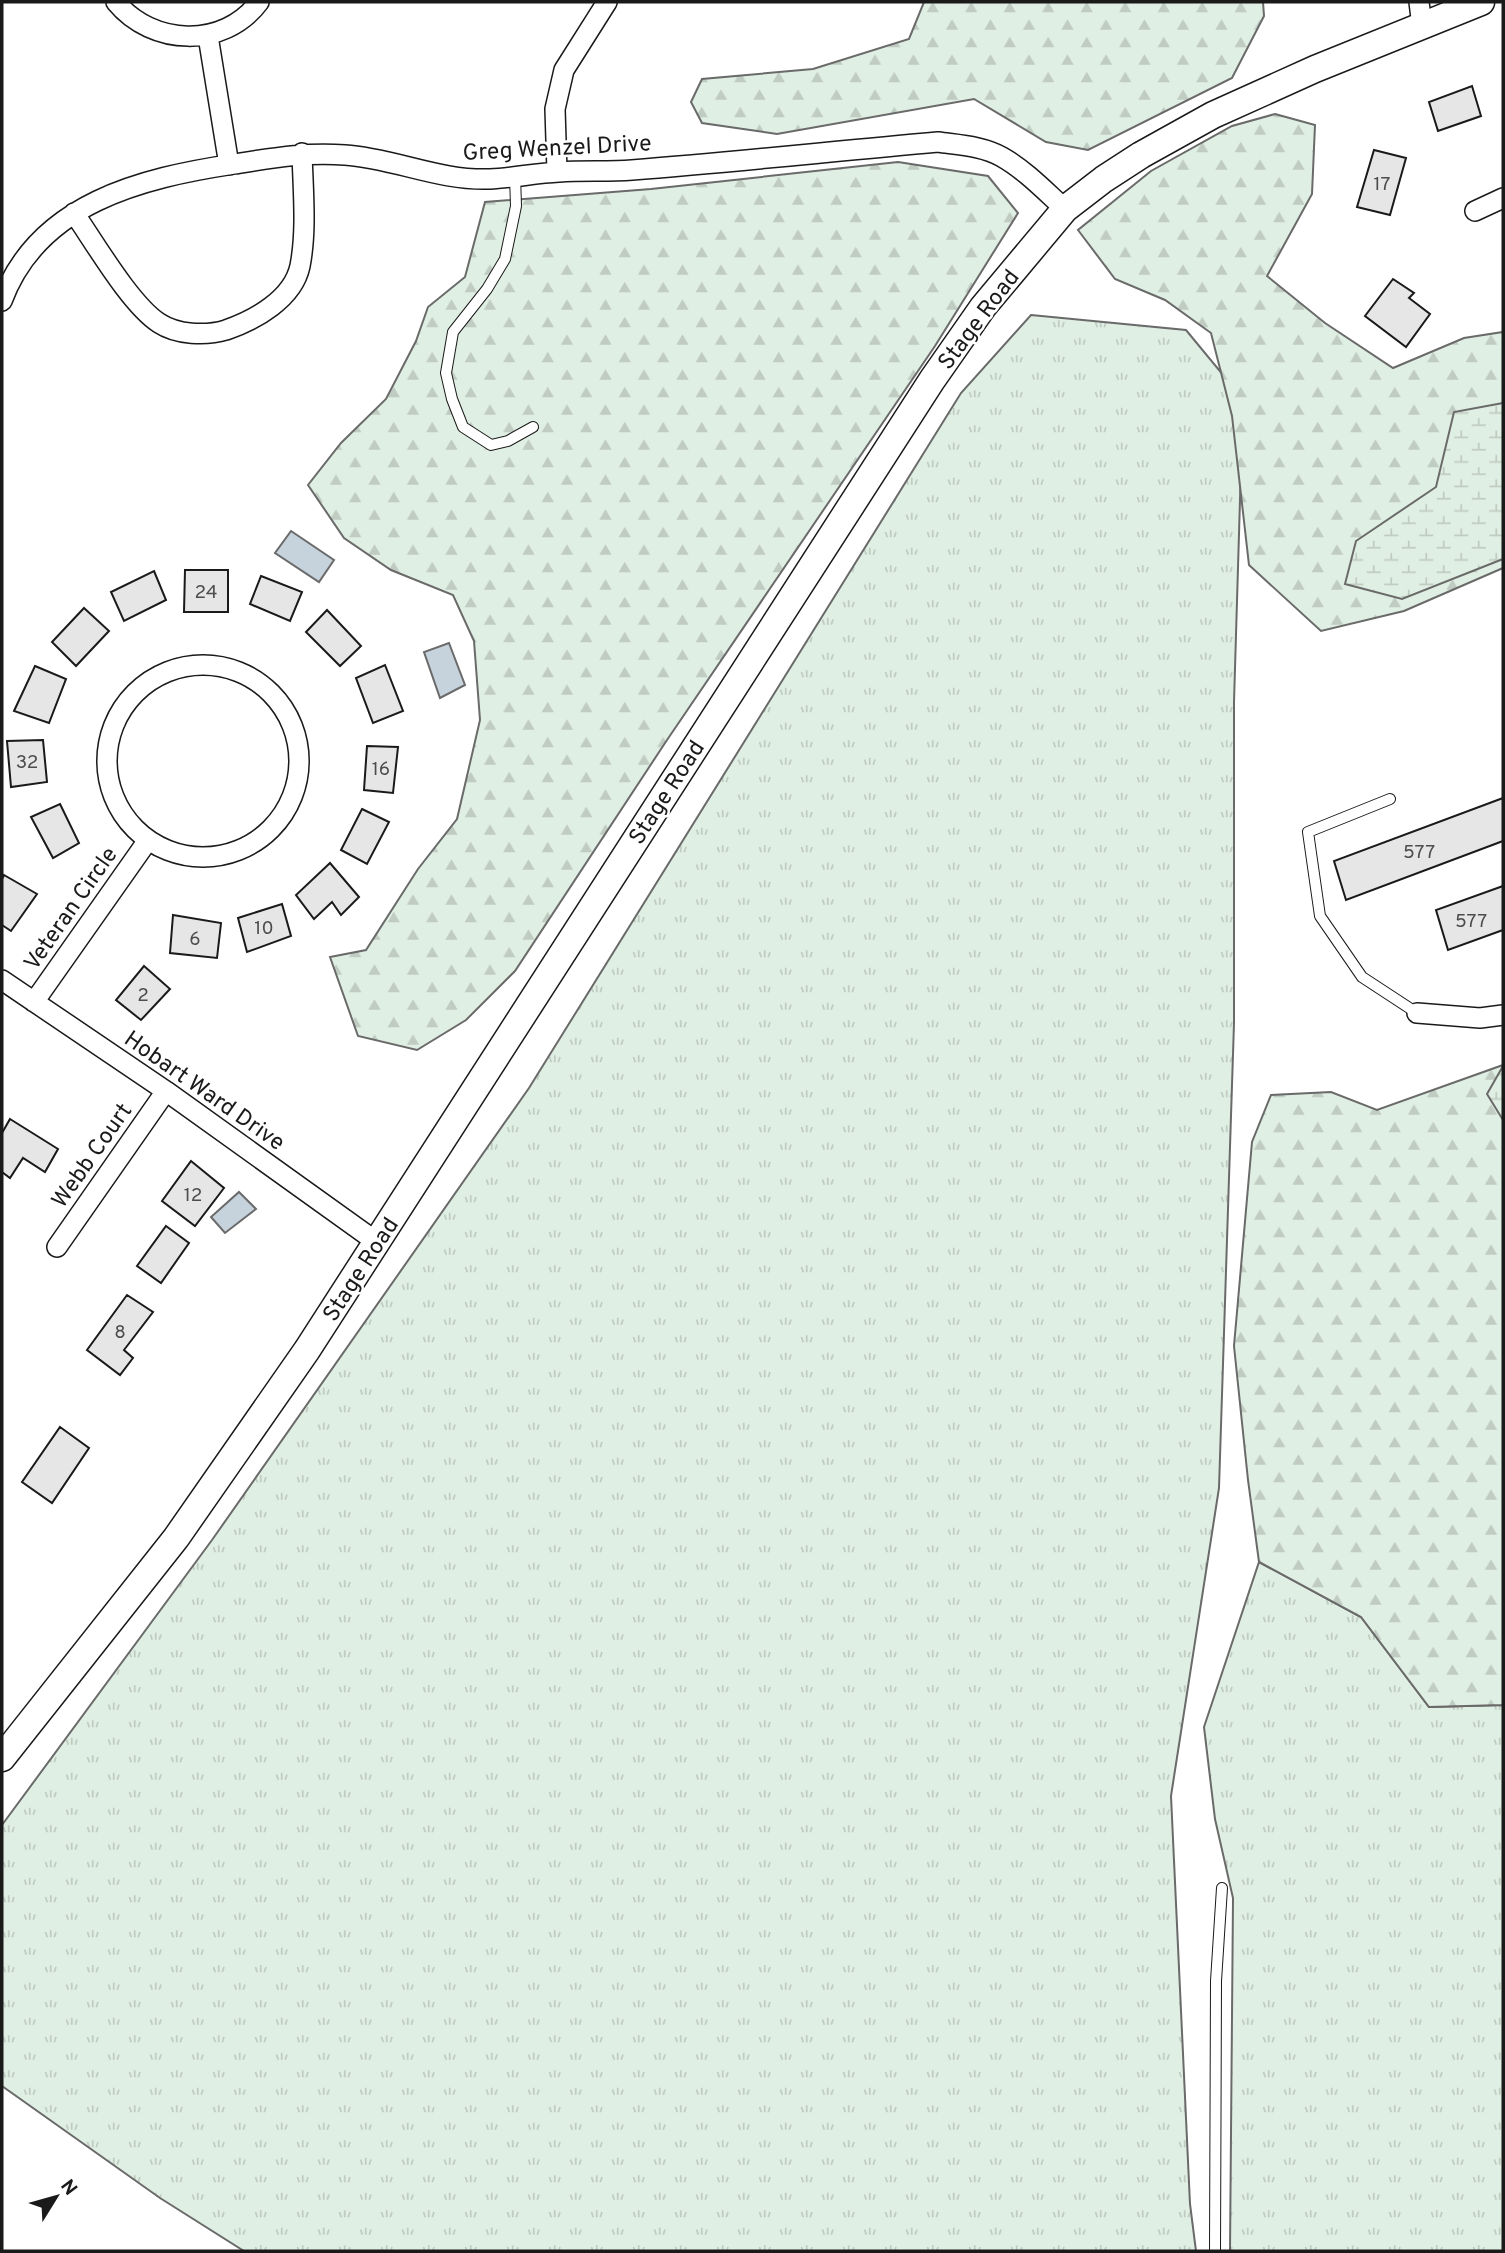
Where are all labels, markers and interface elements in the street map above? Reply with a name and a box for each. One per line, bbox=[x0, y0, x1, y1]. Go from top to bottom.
street label: Greg Wenzel Drive bbox=[462, 130, 652, 169]
house number: 17 bbox=[1374, 173, 1391, 197]
street label: Stage Road bbox=[933, 265, 1027, 376]
house number: 24 bbox=[194, 581, 218, 605]
street label: Stage Road bbox=[624, 736, 712, 851]
house number: 32 bbox=[16, 751, 38, 775]
house number: 16 bbox=[372, 758, 390, 782]
house number: 577 bbox=[1403, 841, 1435, 865]
street label: Veteran Circle bbox=[19, 842, 125, 977]
house number: 577 bbox=[1455, 910, 1487, 934]
house number: 10 bbox=[254, 917, 274, 941]
house number: 6 bbox=[189, 928, 201, 952]
house number: 2 bbox=[137, 984, 149, 1008]
street label: Hobart Ward Drive bbox=[117, 1026, 290, 1158]
street label: Webb Court bbox=[46, 1098, 140, 1214]
house number: 12 bbox=[184, 1184, 202, 1208]
street label: Stage Road bbox=[318, 1213, 406, 1328]
house number: 8 bbox=[114, 1321, 126, 1345]
north arrow bbox=[21, 2162, 91, 2232]
text: N bbox=[54, 2175, 82, 2201]

